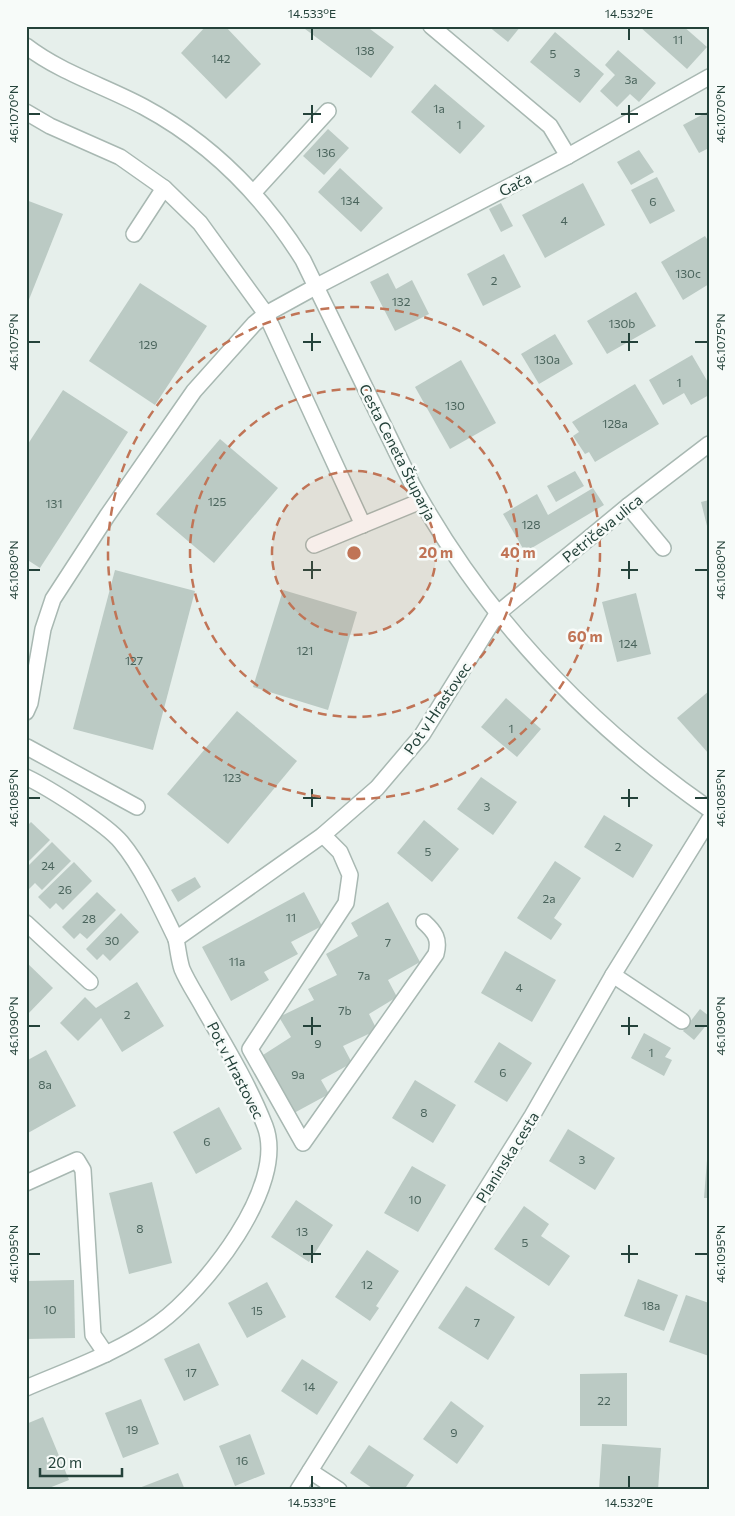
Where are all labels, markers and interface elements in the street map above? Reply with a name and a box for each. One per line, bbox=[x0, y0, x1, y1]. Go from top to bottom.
text: 14.533°E bbox=[288, 6, 336, 20]
text: 14.532°E bbox=[605, 6, 653, 20]
house number: 11 bbox=[673, 32, 683, 46]
house number: 138 bbox=[355, 43, 375, 57]
house number: 5 bbox=[550, 46, 557, 60]
house number: 142 bbox=[212, 51, 231, 65]
house number: 3 bbox=[574, 65, 581, 79]
house number: 3a bbox=[624, 72, 638, 86]
text: 46.1070°N bbox=[6, 85, 20, 143]
text: 46.1070°N bbox=[713, 85, 727, 143]
house number: 1a bbox=[433, 101, 445, 115]
house number: 1 bbox=[456, 117, 462, 131]
house number: 136 bbox=[316, 145, 336, 159]
street label: Gača bbox=[496, 168, 534, 200]
house number: 134 bbox=[340, 193, 360, 207]
house number: 6 bbox=[649, 194, 657, 208]
house number: 4 bbox=[560, 213, 568, 227]
house number: 130c bbox=[675, 266, 701, 280]
house number: 2 bbox=[491, 273, 498, 287]
house number: 132 bbox=[392, 294, 411, 308]
text: 46.1075°N bbox=[6, 314, 20, 371]
text: 46.1075°N bbox=[713, 314, 727, 371]
house number: 130b bbox=[609, 316, 635, 330]
house number: 129 bbox=[138, 337, 158, 351]
house number: 130a bbox=[534, 352, 560, 366]
house number: 1 bbox=[676, 375, 682, 389]
street label: Cesta Ceneta Štuparja bbox=[356, 380, 441, 523]
house number: 130 bbox=[445, 398, 465, 412]
house number: 128a bbox=[602, 416, 628, 430]
street label: Petričeva ulica bbox=[558, 490, 646, 566]
house number: 125 bbox=[208, 494, 226, 508]
house number: 131 bbox=[45, 496, 63, 510]
house number: 128 bbox=[521, 517, 541, 531]
text: 46.1080°N bbox=[6, 541, 20, 599]
text: 46.1080°N bbox=[713, 541, 727, 599]
text: 20 m bbox=[419, 543, 453, 561]
text: 40 m bbox=[500, 543, 536, 561]
centre of rings bbox=[345, 544, 363, 562]
text: 60 m bbox=[567, 627, 603, 645]
house number: 124 bbox=[619, 636, 637, 650]
house number: 121 bbox=[297, 643, 313, 657]
house number: 127 bbox=[125, 653, 143, 667]
street label: Pot v Hrastovec bbox=[400, 659, 474, 757]
house number: 1 bbox=[508, 721, 514, 735]
text: 46.1085°N bbox=[6, 769, 20, 827]
text: 46.1085°N bbox=[713, 769, 727, 827]
house number: 123 bbox=[223, 770, 241, 784]
house number: 3 bbox=[484, 799, 491, 813]
house number: 2 bbox=[615, 839, 622, 853]
house number: 5 bbox=[425, 844, 432, 858]
house number: 24 bbox=[41, 858, 55, 872]
house number: 26 bbox=[58, 882, 72, 896]
house number: 2a bbox=[543, 891, 555, 905]
house number: 11 bbox=[286, 910, 296, 924]
house number: 28 bbox=[82, 911, 96, 925]
house number: 30 bbox=[105, 933, 120, 947]
house number: 7 bbox=[385, 935, 391, 949]
house number: 11a bbox=[229, 954, 245, 968]
house number: 7a bbox=[358, 968, 370, 982]
house number: 4 bbox=[515, 980, 523, 994]
text: 46.1090°N bbox=[6, 997, 20, 1055]
text: 46.1090°N bbox=[713, 997, 727, 1055]
house number: 7b bbox=[338, 1003, 352, 1017]
house number: 2 bbox=[124, 1007, 131, 1021]
street label: Pot v Hrastovec bbox=[204, 1018, 268, 1122]
house number: 9 bbox=[314, 1036, 322, 1050]
house number: 1 bbox=[648, 1045, 654, 1059]
house number: 6 bbox=[499, 1065, 507, 1079]
house number: 9a bbox=[291, 1067, 305, 1081]
house number: 8a bbox=[38, 1077, 52, 1091]
house number: 8 bbox=[420, 1105, 428, 1119]
street label: Planinska cesta bbox=[472, 1108, 542, 1206]
house number: 6 bbox=[203, 1134, 211, 1148]
house number: 3 bbox=[579, 1152, 586, 1166]
house number: 10 bbox=[409, 1192, 422, 1206]
house number: 8 bbox=[136, 1221, 144, 1235]
house number: 13 bbox=[296, 1224, 308, 1238]
text: 46.1095°N bbox=[6, 1225, 20, 1283]
text: 46.1095°N bbox=[713, 1225, 727, 1283]
house number: 5 bbox=[522, 1235, 529, 1249]
house number: 12 bbox=[361, 1277, 373, 1291]
house number: 18a bbox=[642, 1298, 660, 1312]
house number: 10 bbox=[44, 1302, 57, 1316]
house number: 15 bbox=[251, 1303, 263, 1317]
house number: 7 bbox=[474, 1315, 480, 1329]
house number: 17 bbox=[185, 1365, 197, 1379]
house number: 14 bbox=[303, 1379, 315, 1393]
house number: 22 bbox=[597, 1393, 611, 1407]
house number: 19 bbox=[126, 1422, 138, 1436]
house number: 9 bbox=[450, 1425, 458, 1439]
scale bar bbox=[40, 1446, 122, 1478]
text: 20 m bbox=[48, 1453, 82, 1471]
house number: 16 bbox=[236, 1453, 248, 1467]
text: 14.533°E bbox=[288, 1495, 336, 1509]
text: 14.532°E bbox=[605, 1495, 653, 1509]

